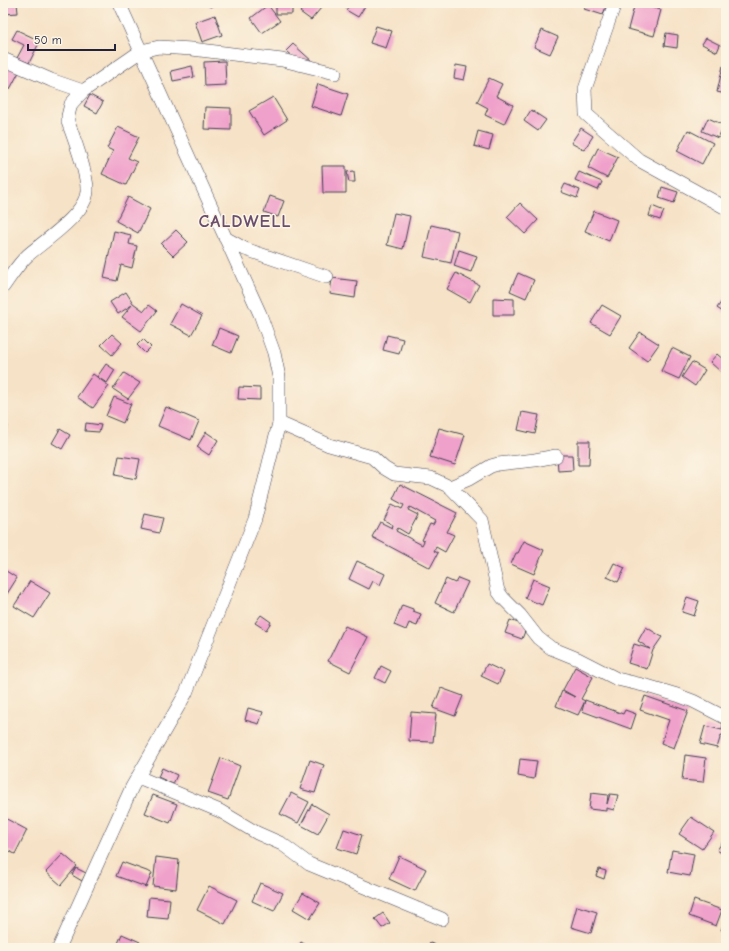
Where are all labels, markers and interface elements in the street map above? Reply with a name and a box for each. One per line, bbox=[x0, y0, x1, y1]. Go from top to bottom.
scale bar bbox=[28, 26, 115, 52]
text: 50 m bbox=[34, 33, 62, 47]
district label: CALDWELL bbox=[198, 211, 292, 232]

